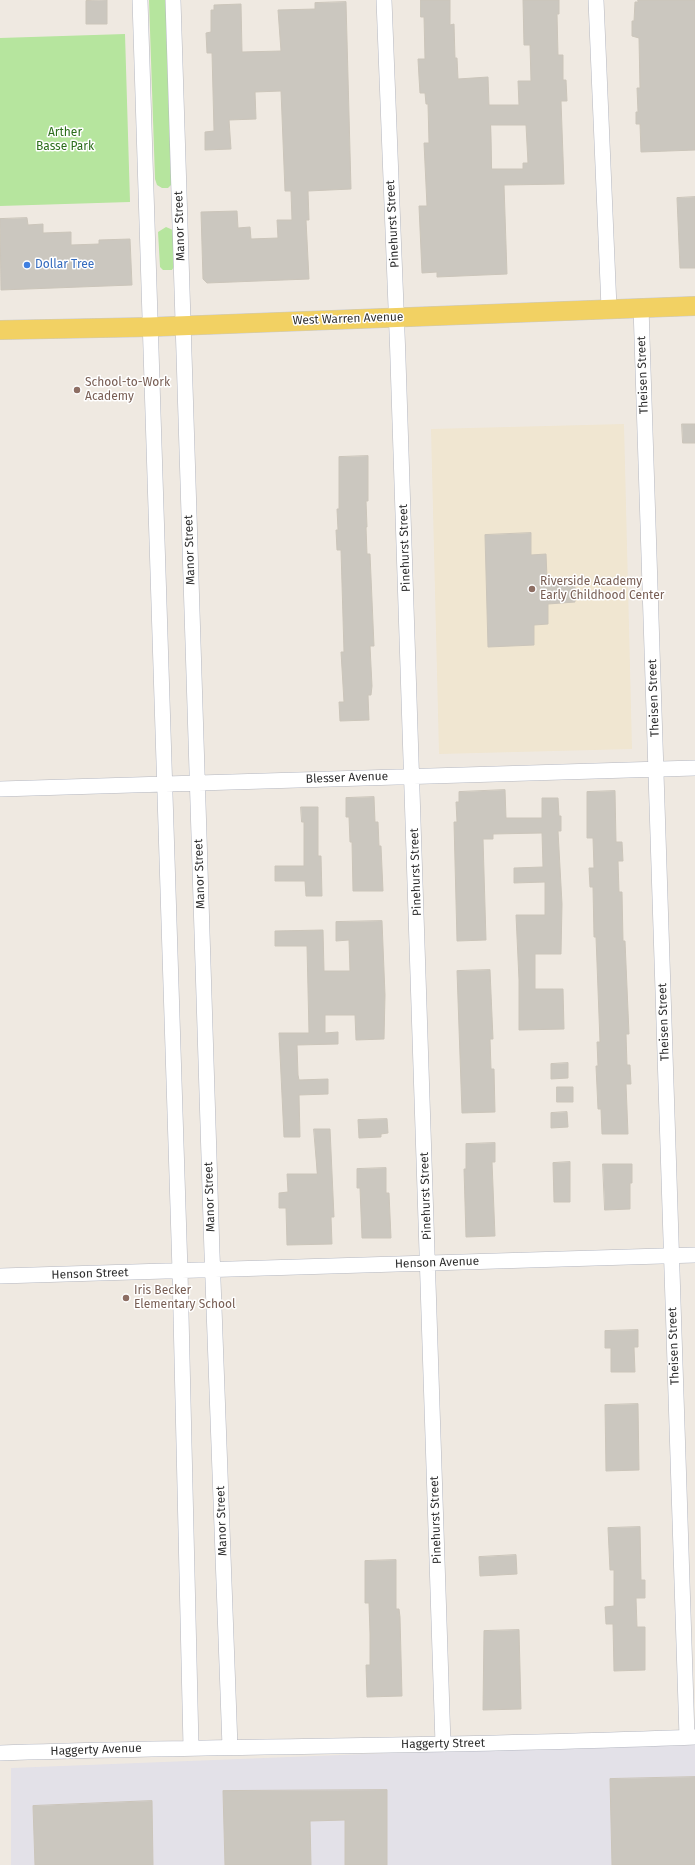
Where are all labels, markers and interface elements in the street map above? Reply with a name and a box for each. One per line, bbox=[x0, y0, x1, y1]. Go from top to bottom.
park label: Arther Basse Park bbox=[36, 126, 94, 154]
street label: Pinehurst Street bbox=[384, 180, 402, 268]
street label: Manor Street bbox=[172, 191, 188, 261]
place label: Dollar Tree bbox=[35, 258, 94, 272]
marker: Dollar Tree bbox=[22, 260, 32, 270]
street label: West Warren Avenue bbox=[292, 310, 404, 328]
street label: Theisen Street bbox=[634, 336, 652, 414]
place label: School-to-Work Academy bbox=[85, 376, 170, 404]
marker: School-to-Work Academy bbox=[72, 385, 82, 395]
street label: Pinehurst Street bbox=[396, 504, 414, 592]
street label: Manor Street bbox=[182, 515, 198, 585]
place label: Riverside Academy Early Childhood Center bbox=[540, 575, 664, 603]
marker: Riverside Academy Early Childhood Center bbox=[527, 584, 537, 594]
street label: Theisen Street bbox=[645, 659, 663, 737]
street label: Blesser Avenue bbox=[305, 769, 389, 787]
street label: Pinehurst Street bbox=[407, 828, 425, 916]
street label: Manor Street bbox=[192, 839, 208, 909]
street label: Theisen Street bbox=[655, 983, 673, 1061]
street label: Pinehurst Street bbox=[417, 1152, 435, 1240]
street label: Manor Street bbox=[202, 1162, 218, 1232]
street label: Henson Avenue bbox=[395, 1254, 479, 1272]
street label: Henson Street bbox=[51, 1265, 129, 1283]
place label: Iris Becker Elementary School bbox=[134, 1284, 236, 1312]
marker: Iris Becker Elementary School bbox=[121, 1293, 131, 1303]
street label: Theisen Street bbox=[665, 1307, 683, 1385]
street label: Pinehurst Street bbox=[427, 1476, 445, 1564]
street label: Manor Street bbox=[214, 1486, 230, 1556]
street label: Haggerty Street bbox=[401, 1736, 485, 1752]
street label: Haggerty Avenue bbox=[50, 1741, 142, 1759]

